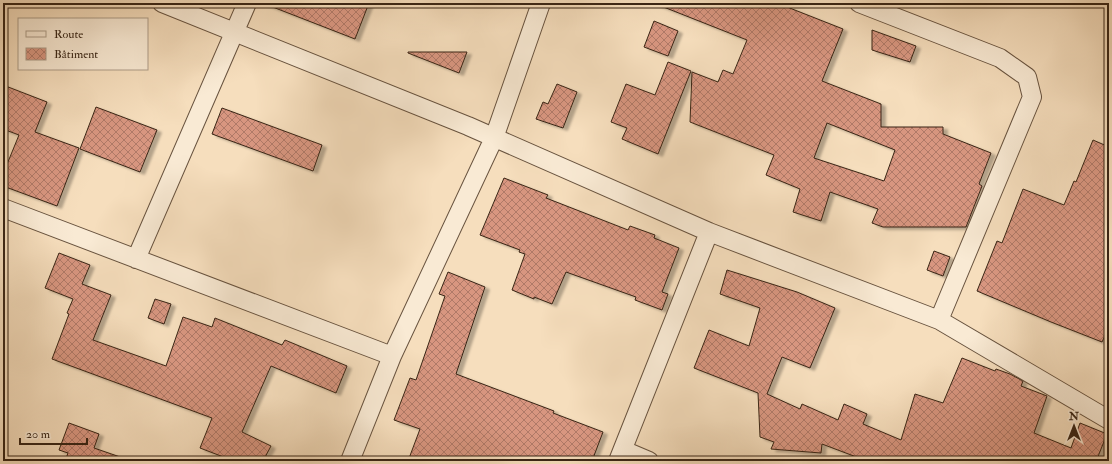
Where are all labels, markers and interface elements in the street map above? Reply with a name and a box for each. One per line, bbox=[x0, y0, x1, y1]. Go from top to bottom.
legend bbox=[18, 18, 148, 70]
text: Route bbox=[54, 27, 83, 42]
text: Bâtiment bbox=[54, 47, 98, 62]
north arrow bbox=[1054, 406, 1094, 446]
text: N bbox=[1068, 410, 1080, 423]
scale bar bbox=[20, 420, 87, 446]
text: 20 m bbox=[26, 427, 51, 442]

